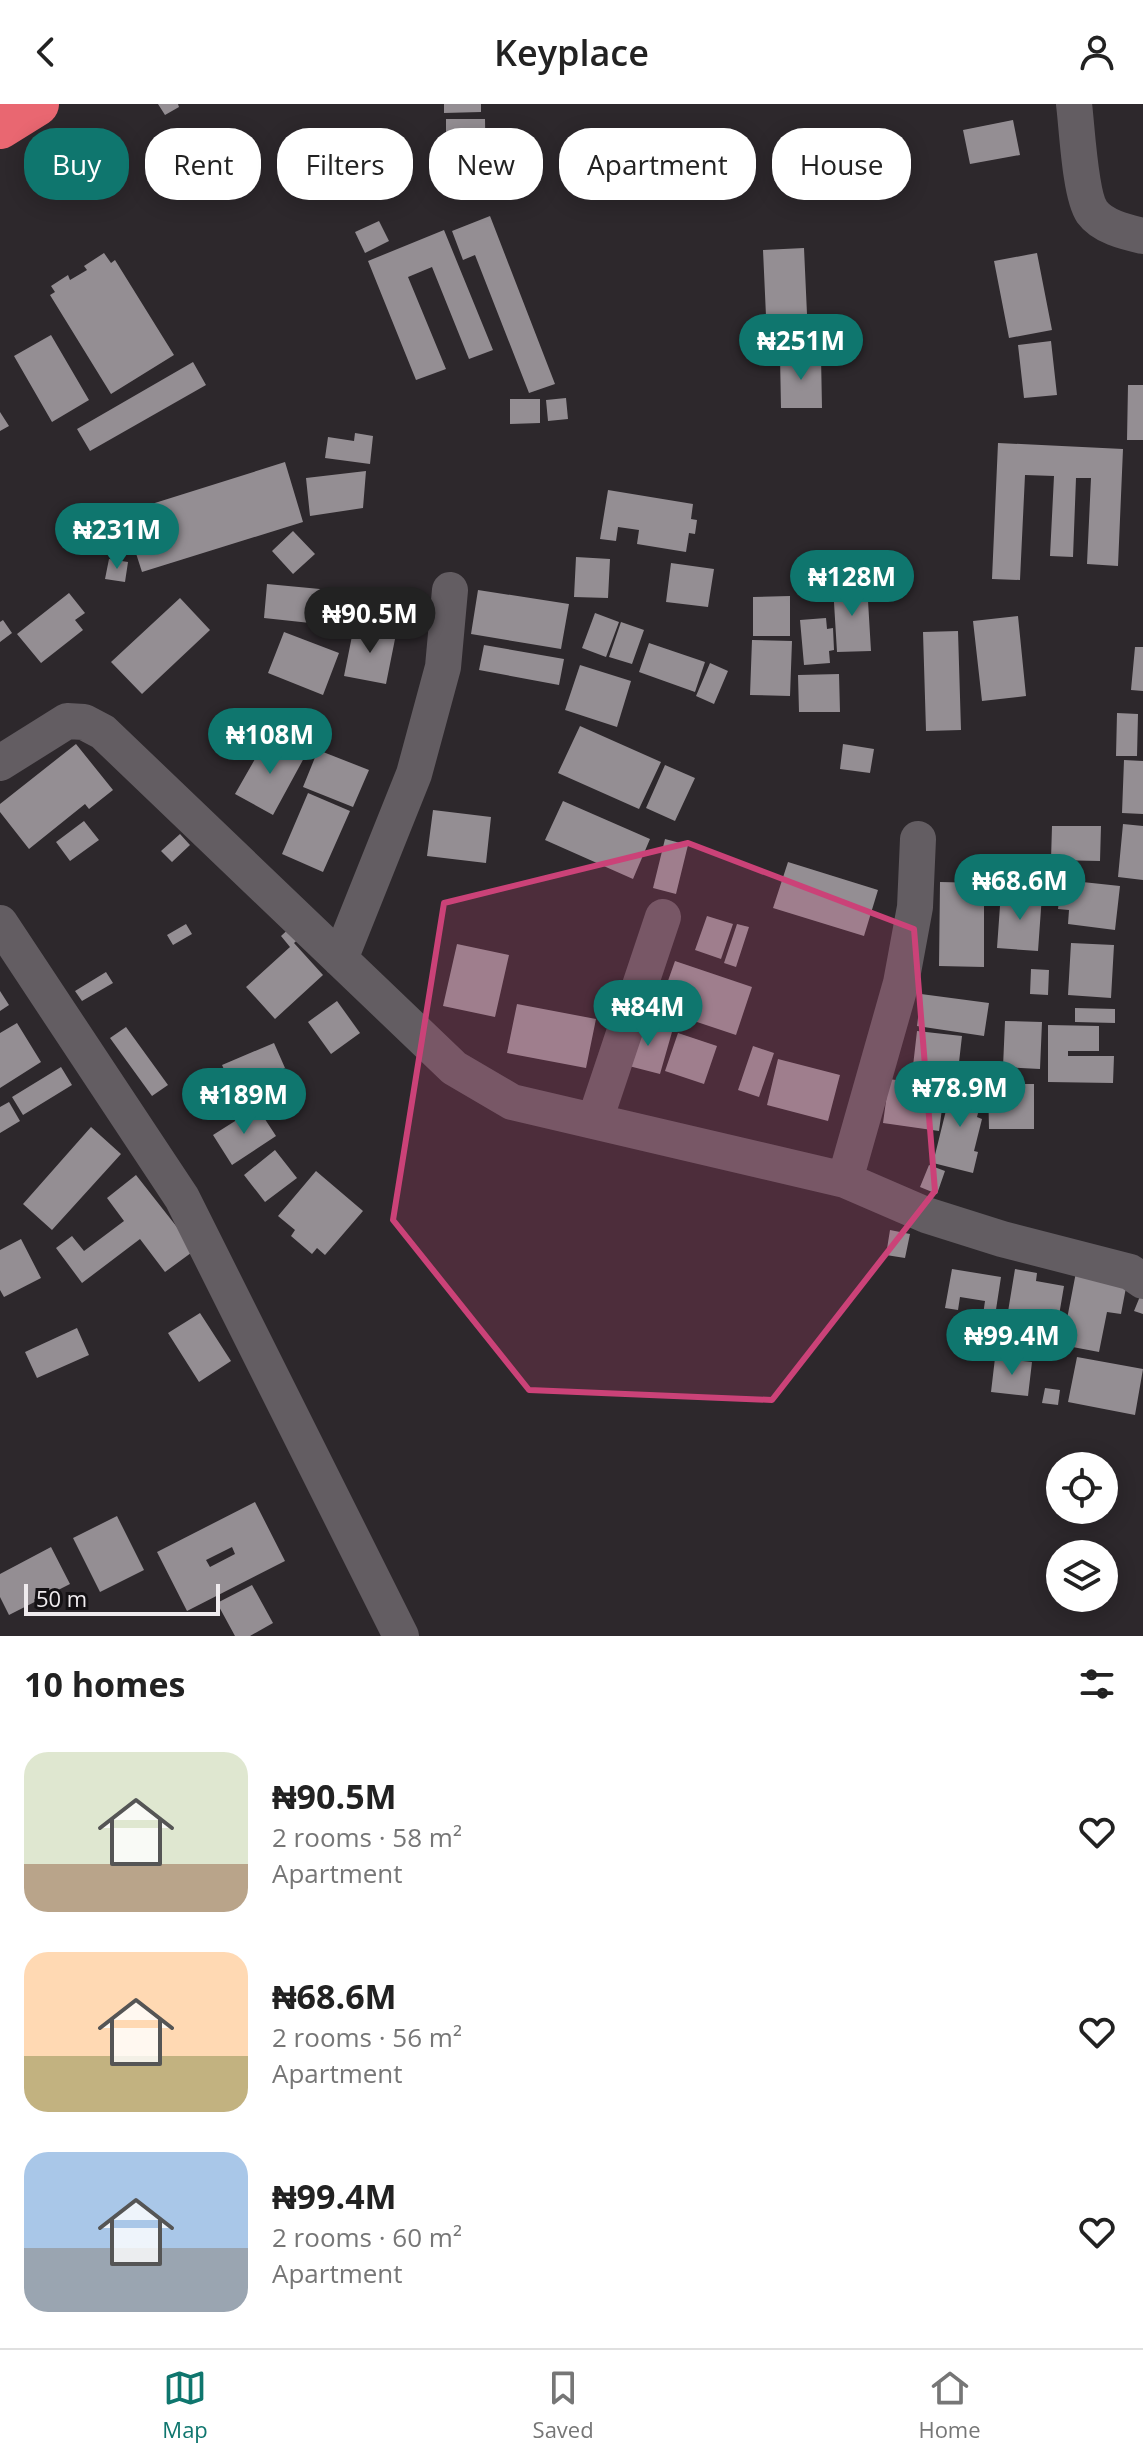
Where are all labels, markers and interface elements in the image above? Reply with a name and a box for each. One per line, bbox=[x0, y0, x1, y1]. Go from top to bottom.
text: Keyplace bbox=[494, 28, 649, 77]
icon: back bbox=[24, 30, 68, 74]
icon: person bbox=[1075, 30, 1119, 74]
chip: Buy bbox=[24, 128, 129, 200]
chip: Rent bbox=[145, 128, 261, 200]
chip: Filters bbox=[277, 128, 413, 200]
chip: New bbox=[429, 128, 543, 200]
chip: Apartment bbox=[559, 128, 756, 200]
chip: House bbox=[772, 128, 911, 200]
pin: ₦251M bbox=[745, 314, 857, 382]
text: ₦251M bbox=[757, 322, 845, 358]
pin: ₦231M bbox=[61, 503, 173, 571]
text: ₦231M bbox=[73, 511, 161, 547]
pin: ₦128M bbox=[796, 550, 908, 618]
text: ₦128M bbox=[808, 558, 896, 594]
pin: ₦90.5M bbox=[305, 587, 435, 655]
text: ₦90.5M bbox=[322, 595, 418, 631]
pin: ₦108M bbox=[214, 708, 326, 776]
text: ₦108M bbox=[226, 716, 314, 752]
pin: ₦68.6M bbox=[955, 854, 1085, 922]
text: ₦68.6M bbox=[972, 862, 1068, 898]
pin: ₦84M bbox=[601, 980, 695, 1048]
text: ₦84M bbox=[611, 988, 685, 1024]
pin: ₦78.9M bbox=[895, 1061, 1025, 1129]
pin: ₦189M bbox=[188, 1068, 300, 1136]
text: ₦78.9M bbox=[912, 1069, 1008, 1105]
text: ₦189M bbox=[200, 1076, 288, 1112]
pin: ₦99.4M bbox=[947, 1309, 1077, 1377]
text: ₦99.4M bbox=[964, 1317, 1060, 1353]
map controls bbox=[1046, 1452, 1118, 1612]
button: locate bbox=[1046, 1452, 1118, 1524]
button: layers bbox=[1046, 1540, 1118, 1612]
scale bar bbox=[24, 1580, 220, 1616]
text: 50 m bbox=[36, 1583, 87, 1613]
text: 10 homes bbox=[24, 1661, 185, 1707]
icon: filters bbox=[1075, 1662, 1119, 1706]
text: ₦90.5M bbox=[272, 1773, 397, 1819]
icon: home bbox=[88, 1784, 184, 1880]
icon: heart bbox=[1075, 1810, 1119, 1854]
text: 2 rooms · 58 m² bbox=[272, 1819, 462, 1855]
text: Apartment bbox=[272, 1855, 403, 1891]
text: ₦68.6M bbox=[272, 1973, 397, 2019]
icon: home bbox=[88, 1984, 184, 2080]
icon: heart bbox=[1075, 2010, 1119, 2054]
text: 2 rooms · 56 m² bbox=[272, 2019, 462, 2055]
text: Apartment bbox=[272, 2055, 403, 2091]
text: ₦99.4M bbox=[272, 2173, 397, 2219]
icon: home bbox=[88, 2184, 184, 2280]
icon: heart bbox=[1075, 2210, 1119, 2254]
text: 2 rooms · 60 m² bbox=[272, 2219, 462, 2255]
text: Apartment bbox=[272, 2255, 403, 2291]
tab: Map bbox=[162, 2366, 208, 2444]
tab: Saved bbox=[533, 2366, 594, 2444]
tab: Home bbox=[918, 2366, 981, 2444]

